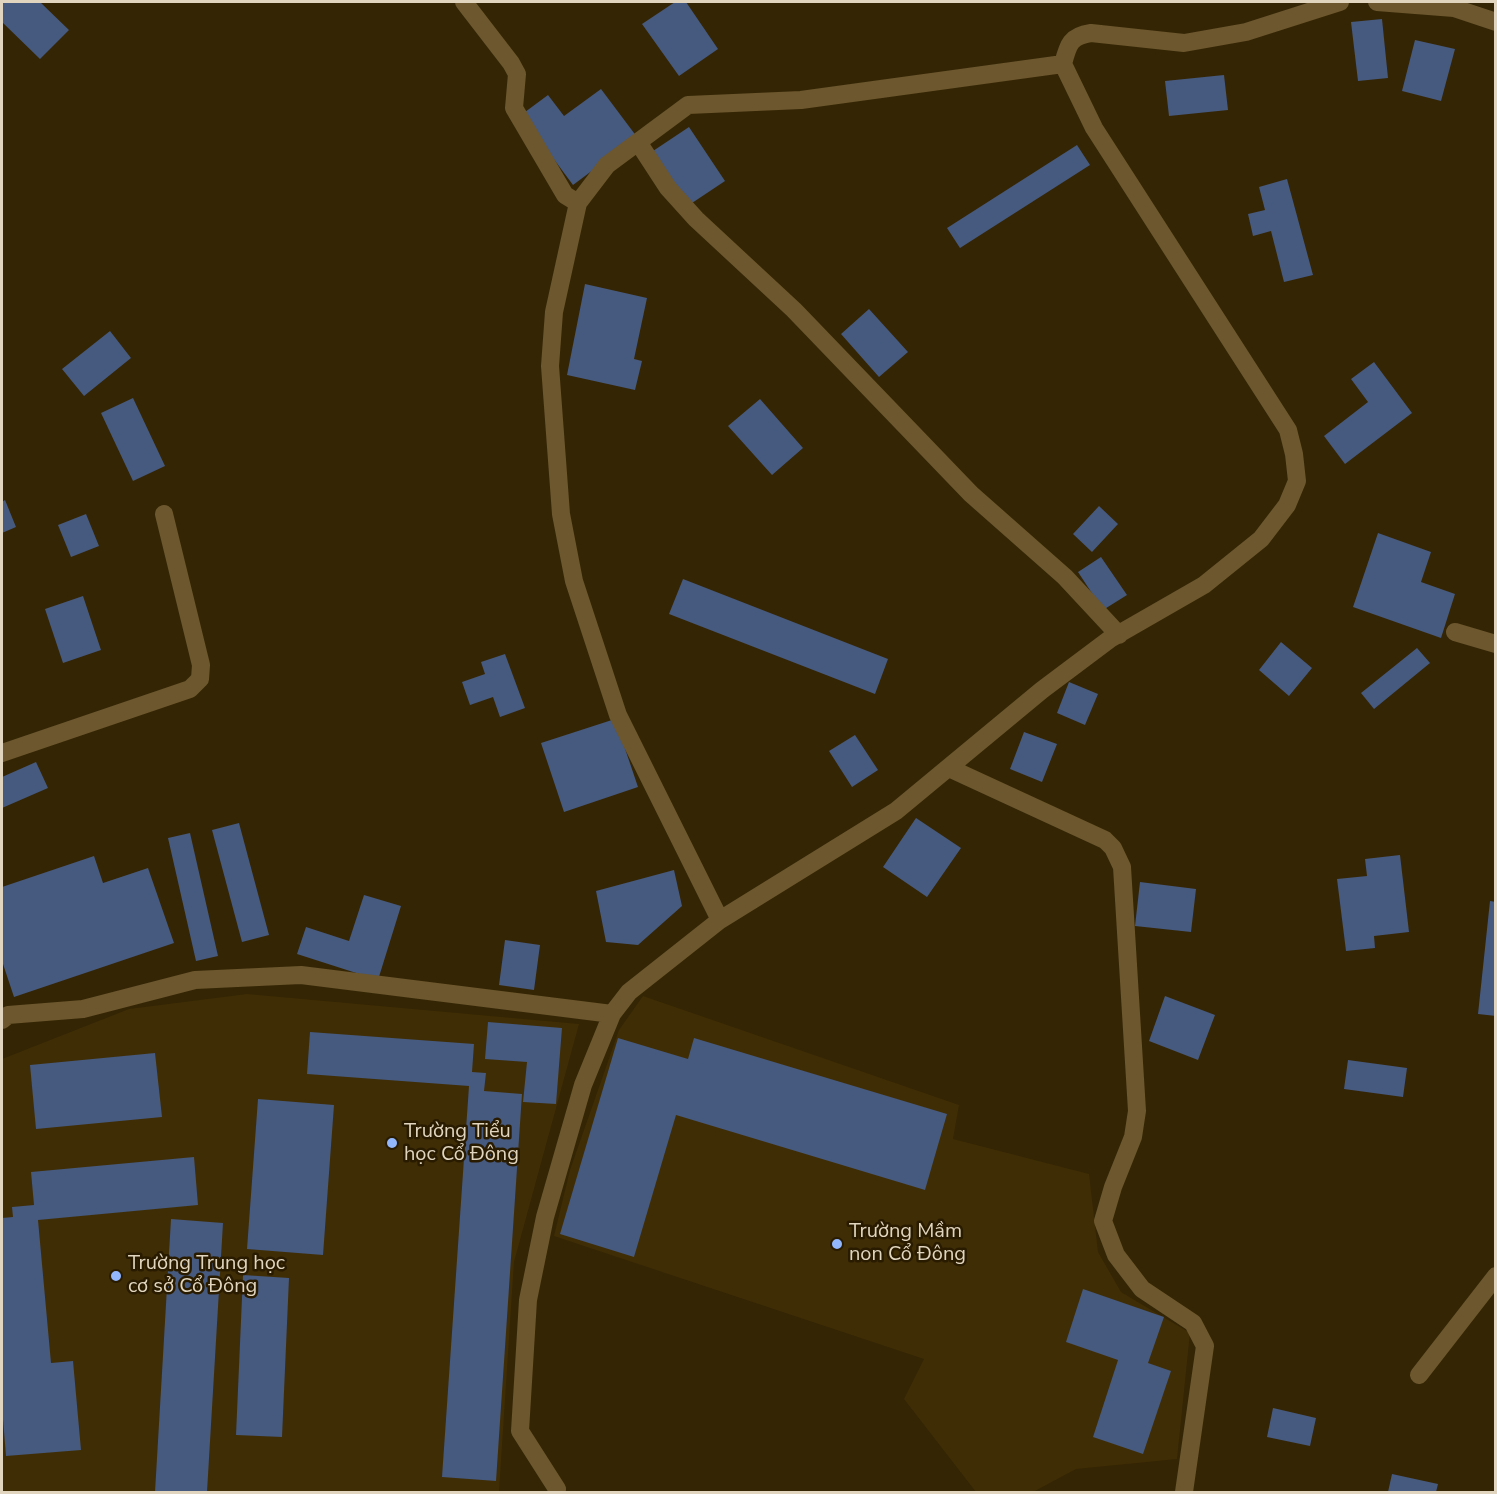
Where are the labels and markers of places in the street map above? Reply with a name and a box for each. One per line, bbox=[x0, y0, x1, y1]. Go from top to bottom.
place label: Trường Tiểu học Cổ Đông bbox=[404, 1120, 519, 1167]
marker: Trường Tiểu học Cổ Đông bbox=[385, 1136, 399, 1150]
place label: Trường Mầm non Cổ Đông bbox=[849, 1220, 966, 1267]
marker: Trường Mầm non Cổ Đông bbox=[830, 1237, 844, 1251]
place label: Trường Trung học cơ sở Cổ Đông bbox=[128, 1252, 285, 1299]
marker: Trường Trung học cơ sở Cổ Đông bbox=[109, 1269, 123, 1283]

